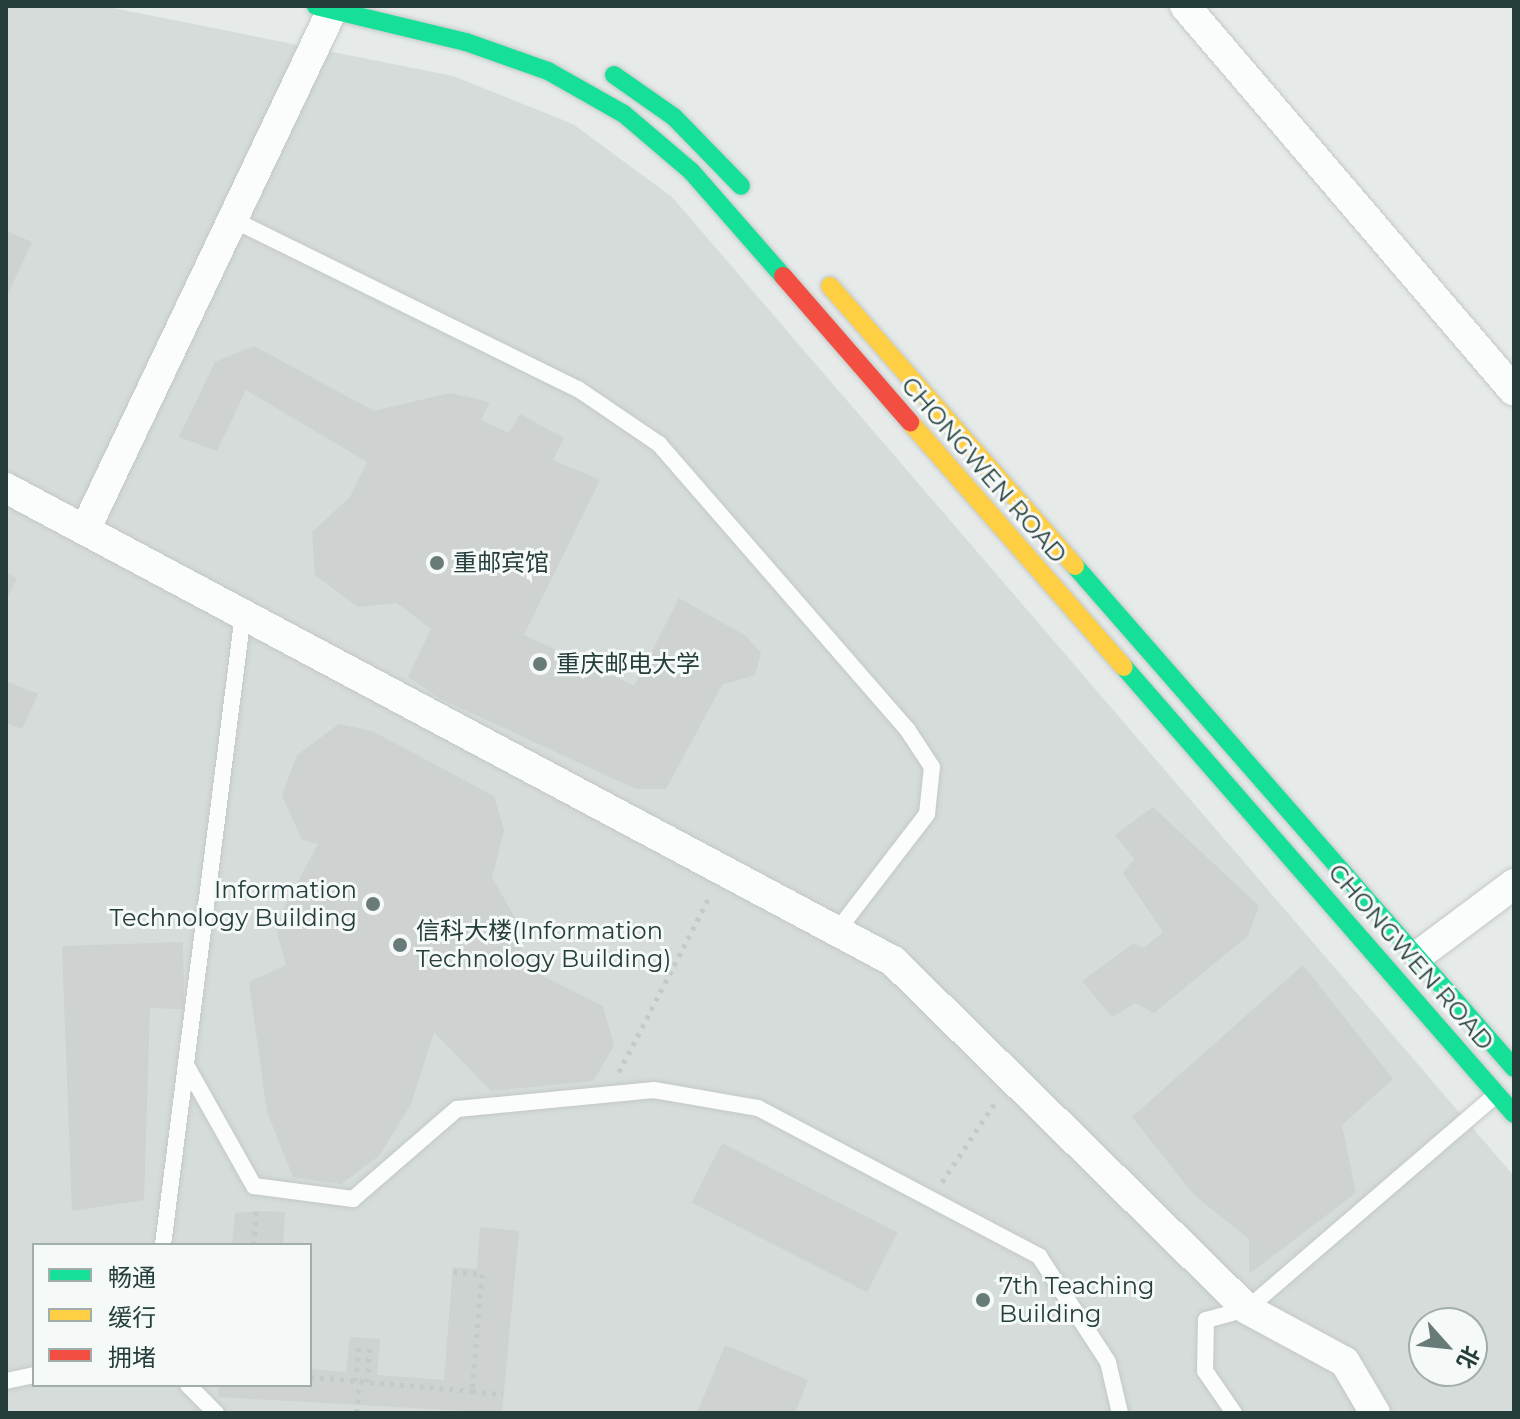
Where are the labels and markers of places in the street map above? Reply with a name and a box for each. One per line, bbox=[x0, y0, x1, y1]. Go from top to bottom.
place label: 重邮宾馆 bbox=[453, 549, 549, 577]
marker: 重邮宾馆 bbox=[428, 554, 446, 572]
place label: 重庆邮电大学 bbox=[556, 650, 700, 678]
marker: 重庆邮电大学 bbox=[531, 655, 549, 673]
place label: Information Technology Building bbox=[110, 876, 357, 932]
marker: Information Technology Building bbox=[364, 895, 382, 913]
place label: 信科大楼(Information Technology Building) bbox=[416, 917, 671, 973]
marker: 信科大楼(Information Technology Building) bbox=[391, 936, 409, 954]
place label: 7th Teaching Building bbox=[999, 1272, 1154, 1328]
marker: 7th Teaching Building bbox=[974, 1291, 992, 1309]

